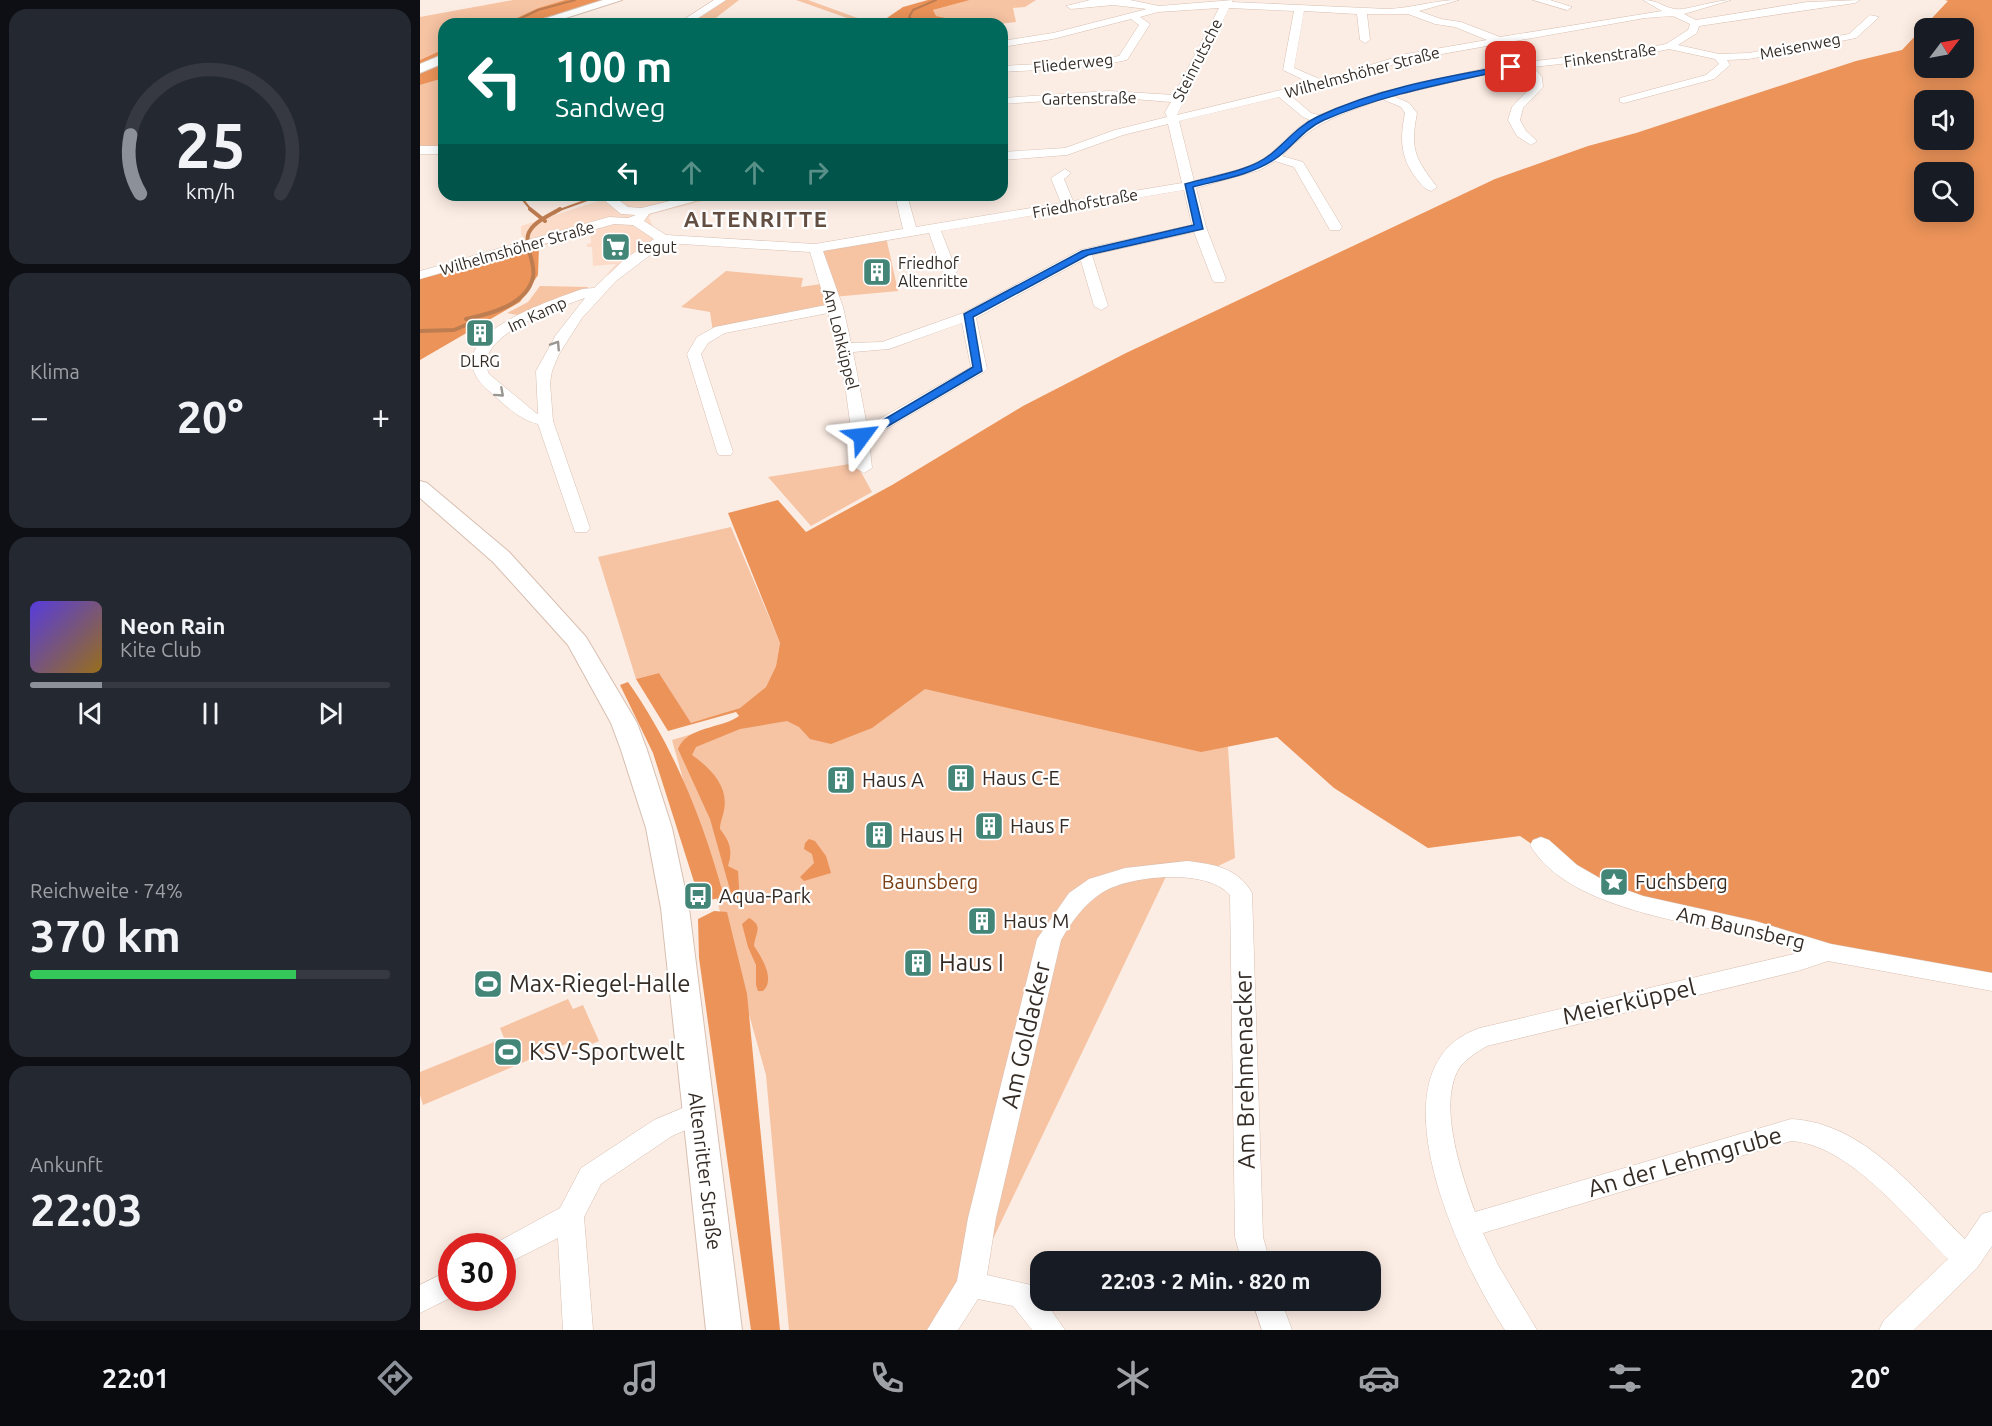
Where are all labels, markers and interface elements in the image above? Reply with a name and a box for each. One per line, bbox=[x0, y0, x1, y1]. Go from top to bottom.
street label: Steinrutsche bbox=[1168, 16, 1226, 104]
north arrow bbox=[1914, 18, 1974, 78]
map controls bbox=[1914, 18, 1974, 222]
street label: Meisenweg bbox=[1758, 29, 1842, 63]
street label: Finkenstraße bbox=[1563, 40, 1657, 70]
pin bbox=[1485, 41, 1536, 92]
icon: left bbox=[456, 42, 534, 120]
text: 100 m bbox=[555, 43, 672, 90]
street label: Wilhelmshöher Straße bbox=[1283, 43, 1441, 101]
street label: Fliederweg bbox=[1032, 50, 1114, 76]
icon: arrive bbox=[1494, 50, 1527, 83]
street label: Gartenstraße bbox=[1041, 88, 1137, 108]
button: sound bbox=[1914, 90, 1974, 150]
text: Sandweg bbox=[555, 92, 666, 122]
text: 25 bbox=[175, 110, 245, 180]
icon: left bbox=[612, 156, 645, 189]
icon: ahead bbox=[675, 156, 708, 189]
icon: ahead bbox=[738, 156, 771, 189]
icon: right bbox=[801, 156, 834, 189]
button: search bbox=[1914, 162, 1974, 222]
text: km/h bbox=[185, 179, 235, 203]
street label: Friedhofstraße bbox=[1031, 185, 1139, 221]
district label: ALTENRITTE bbox=[684, 206, 828, 231]
street label: Wilhelmshöher Straße bbox=[438, 217, 596, 279]
supermarket icon: tegut bbox=[600, 231, 632, 263]
place label: tegut bbox=[637, 238, 677, 256]
place label: Friedhof Altenritte bbox=[898, 254, 968, 290]
building icon: Friedhof Altenritte bbox=[861, 256, 893, 288]
street label: Am Lohküppel bbox=[820, 287, 862, 391]
street label: Im Kamp bbox=[505, 293, 569, 335]
building icon: DLRG bbox=[464, 317, 496, 349]
one-way arrow bbox=[549, 341, 561, 351]
place label: DLRG bbox=[460, 352, 500, 370]
text: Klima bbox=[30, 360, 80, 383]
one-way arrow bbox=[494, 386, 504, 397]
text: 20° bbox=[177, 391, 243, 442]
text: − bbox=[30, 398, 49, 435]
text: + bbox=[371, 398, 390, 435]
position arrow bbox=[830, 404, 894, 468]
text: Neon Rain bbox=[120, 613, 225, 638]
text: Kite Club bbox=[120, 638, 202, 661]
icon: previous bbox=[74, 697, 107, 730]
icon: pause bbox=[194, 697, 227, 730]
icon: next bbox=[314, 697, 347, 730]
building icon: Haus C-E bbox=[945, 762, 977, 794]
building icon: Haus A bbox=[825, 764, 857, 796]
place label: Haus C-E bbox=[982, 766, 1060, 789]
place label: Haus A bbox=[862, 768, 924, 791]
building icon: Haus F bbox=[973, 810, 1005, 842]
place label: Haus F bbox=[1010, 814, 1069, 837]
building icon: Haus H bbox=[863, 819, 895, 851]
place label: Haus H bbox=[900, 823, 963, 846]
place icon: Fuchsberg bbox=[1598, 866, 1630, 898]
park label: Baunsberg bbox=[882, 870, 978, 893]
place label: Fuchsberg bbox=[1635, 870, 1728, 893]
text: Reichweite · 74% bbox=[30, 879, 183, 902]
bus stop icon: Aqua-Park bbox=[682, 880, 714, 912]
place label: Aqua-Park bbox=[719, 884, 811, 907]
street label: Am Baunsberg bbox=[1675, 902, 1808, 953]
building icon: Haus M bbox=[966, 905, 998, 937]
place label: Haus M bbox=[1003, 909, 1069, 932]
text: 370 km bbox=[30, 910, 181, 961]
building icon: Haus I bbox=[902, 947, 934, 979]
place label: Haus I bbox=[939, 949, 1004, 976]
street label: Am Goldacker bbox=[996, 959, 1055, 1111]
sports icon: Max-Riegel-Halle bbox=[472, 968, 504, 1000]
place label: Max-Riegel-Halle bbox=[509, 970, 690, 997]
street label: Am Brehmenacker bbox=[1229, 971, 1260, 1169]
street label: Meierküppel bbox=[1560, 973, 1698, 1030]
sports icon: KSV-Sportwelt bbox=[492, 1036, 524, 1068]
place label: KSV-Sportwelt bbox=[529, 1038, 686, 1065]
street label: Altenritter Straße bbox=[684, 1091, 727, 1251]
street label: An der Lehmgrube bbox=[1585, 1121, 1785, 1202]
text: Ankunft bbox=[30, 1153, 103, 1176]
text: 22:03 bbox=[30, 1184, 143, 1235]
speed limit sign: 30 bbox=[438, 1233, 516, 1311]
text: 22:03 · 2 Min. · 820 m bbox=[1101, 1268, 1310, 1293]
icon: directions bbox=[374, 1357, 416, 1399]
icon: music bbox=[620, 1357, 662, 1399]
icon: phone bbox=[866, 1357, 908, 1399]
icon: climate bbox=[1112, 1357, 1154, 1399]
icon: car bbox=[1358, 1357, 1400, 1399]
icon: filters bbox=[1604, 1357, 1646, 1399]
text: 22:01 bbox=[102, 1363, 170, 1393]
text: 20° bbox=[1850, 1363, 1890, 1393]

